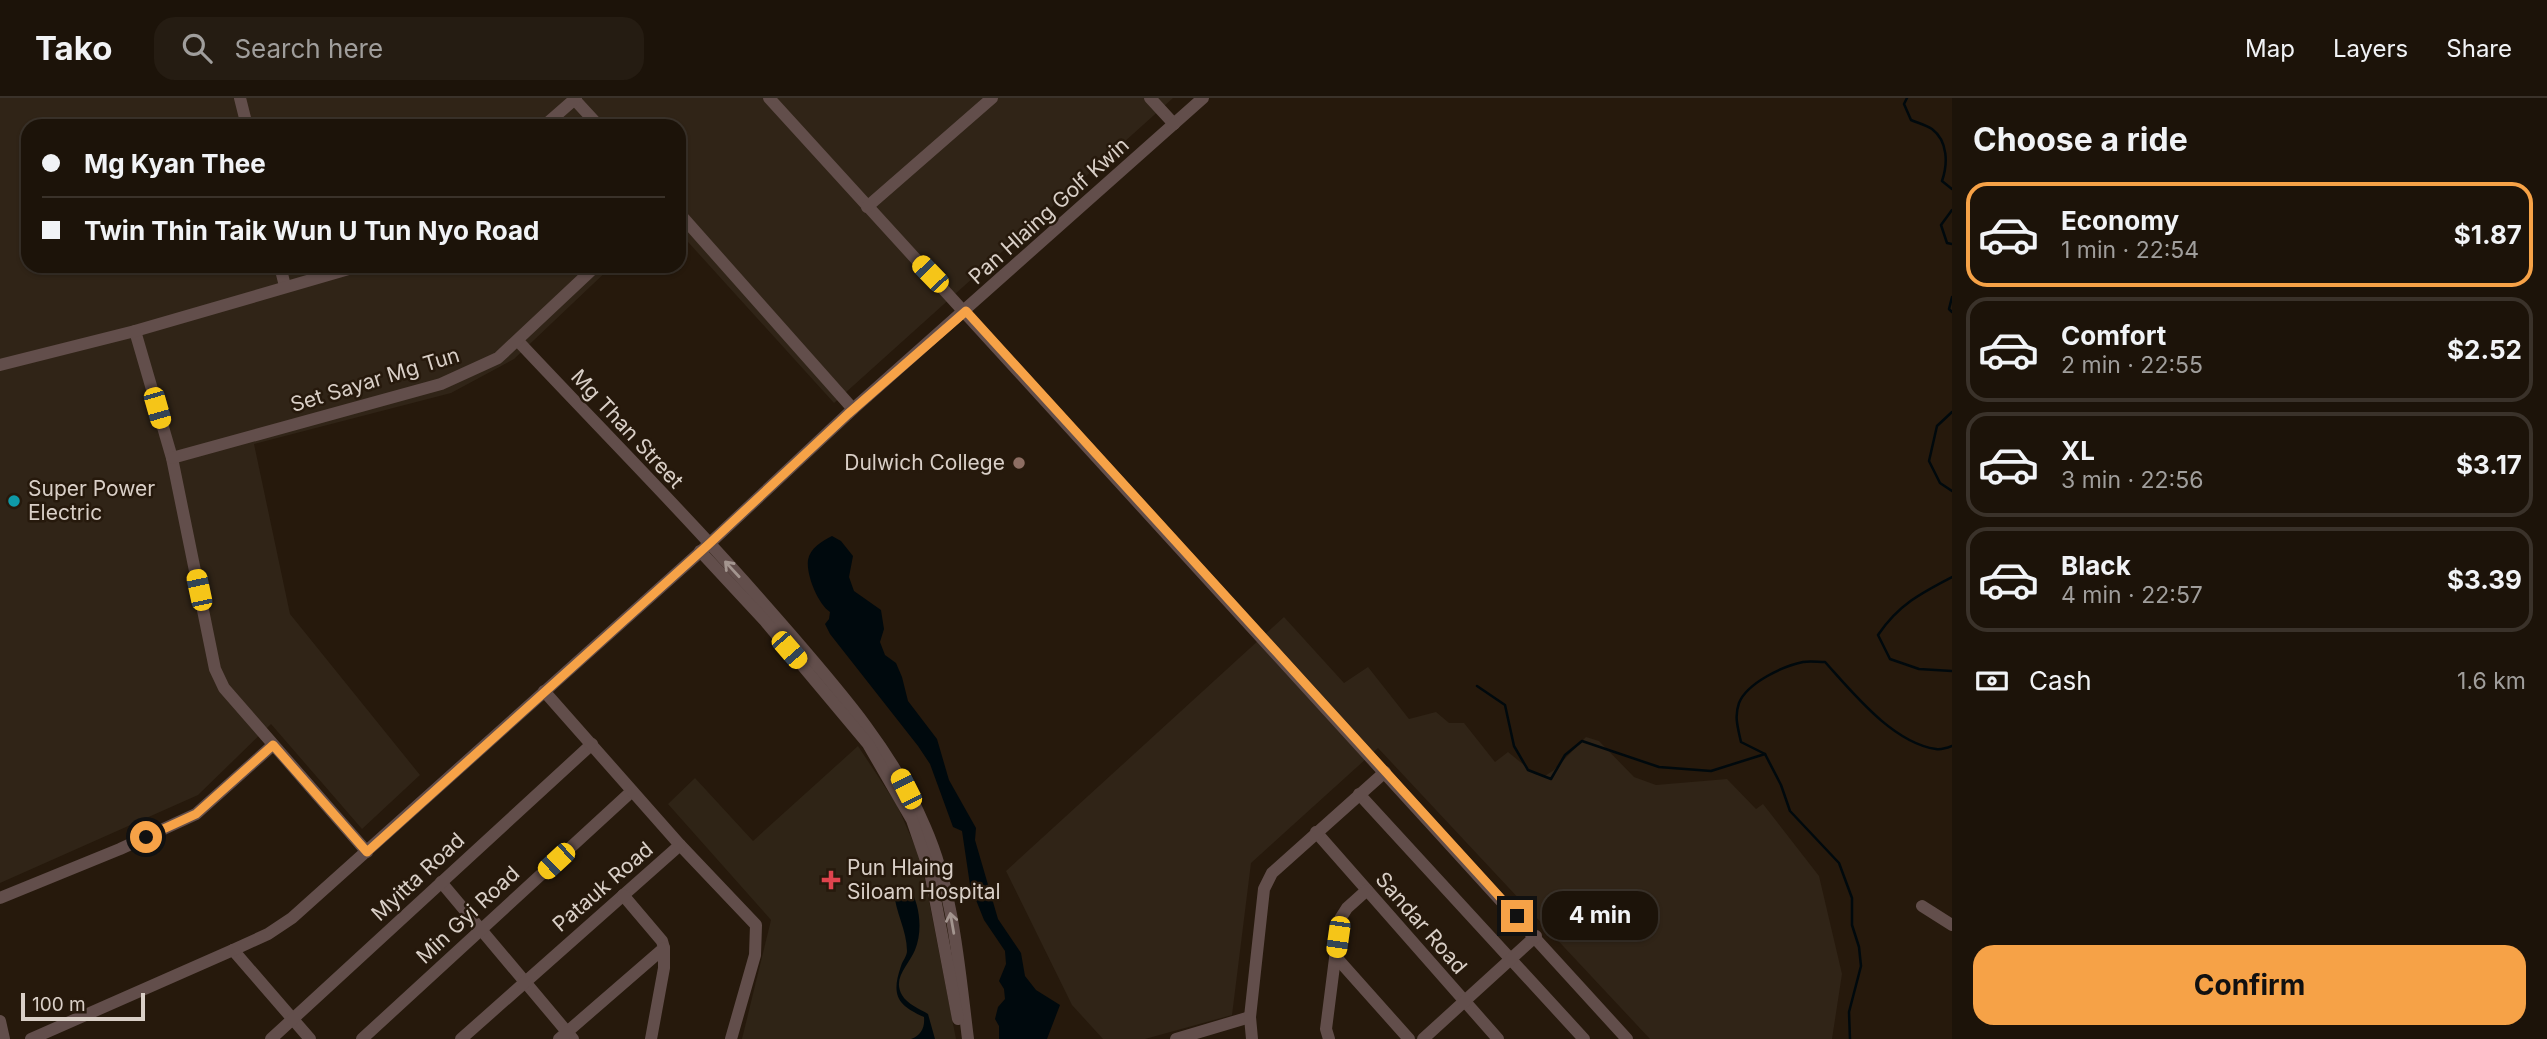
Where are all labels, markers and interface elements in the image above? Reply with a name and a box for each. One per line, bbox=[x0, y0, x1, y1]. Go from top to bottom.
search box bbox=[154, 17, 644, 80]
text: Tako bbox=[35, 28, 112, 68]
icon: search bbox=[178, 29, 216, 67]
text: Search here bbox=[234, 33, 383, 64]
text: Map bbox=[2245, 34, 2295, 63]
text: Layers bbox=[2333, 34, 2408, 63]
text: Share bbox=[2446, 34, 2512, 63]
text: Choose a ride bbox=[1973, 120, 2188, 159]
street label: Pan Hlaing Golf Kwin bbox=[963, 132, 1134, 289]
text: Mg Kyan Thee bbox=[84, 148, 266, 179]
icon: car bbox=[1977, 203, 2040, 266]
text: Economy bbox=[2061, 205, 2179, 236]
text: Twin Thin Taik Wun U Tun Nyo Road bbox=[84, 215, 539, 246]
text: $1.87 bbox=[2454, 219, 2522, 250]
text: 1 min · 22:54 bbox=[2061, 236, 2199, 264]
car bbox=[908, 252, 953, 296]
icon: car bbox=[1977, 318, 2040, 381]
text: Comfort bbox=[2061, 320, 2166, 351]
text: $2.52 bbox=[2447, 334, 2522, 365]
street label: Set Sayar Mg Tun bbox=[287, 342, 462, 417]
text: 2 min · 22:55 bbox=[2061, 351, 2203, 379]
street label: Mg Than Street bbox=[566, 364, 689, 493]
car bbox=[142, 385, 173, 431]
icon: car bbox=[1977, 433, 2040, 496]
text: XL bbox=[2061, 435, 2095, 466]
text: $3.17 bbox=[2456, 449, 2522, 480]
place label: Dulwich College bbox=[844, 450, 1005, 475]
marker: Dulwich College bbox=[1011, 455, 1027, 471]
text: 3 min · 22:56 bbox=[2061, 466, 2203, 494]
place label: Super Power Electric bbox=[28, 476, 155, 525]
marker: Super Power Electric bbox=[6, 493, 22, 509]
icon: car bbox=[1977, 548, 2040, 611]
text: Black bbox=[2061, 550, 2131, 581]
one-way arrow bbox=[724, 560, 740, 578]
text: $3.39 bbox=[2447, 564, 2522, 595]
car bbox=[185, 567, 214, 613]
text: 4 min · 22:57 bbox=[2061, 581, 2203, 609]
car bbox=[768, 627, 811, 673]
icon: cash bbox=[1973, 662, 2011, 700]
text: Cash bbox=[2029, 665, 2092, 696]
text: 1.6 km bbox=[2457, 667, 2526, 695]
car bbox=[888, 766, 925, 812]
route start bbox=[130, 821, 162, 853]
street label: Myitta Road bbox=[366, 827, 469, 926]
street label: Patauk Road bbox=[547, 836, 658, 937]
car bbox=[534, 839, 579, 883]
place label: Pun Hlaing Siloam Hospital bbox=[847, 855, 1001, 904]
street label: Min Gyi Road bbox=[411, 861, 524, 969]
street label: Sandar Road bbox=[1370, 867, 1472, 979]
marker: Pun Hlaing Siloam Hospital bbox=[821, 870, 841, 890]
callout: 4 min bbox=[1542, 892, 1657, 940]
route end bbox=[1501, 900, 1533, 932]
text: 4 min bbox=[1569, 901, 1631, 929]
one-way arrow bbox=[945, 912, 958, 935]
car bbox=[1325, 915, 1352, 959]
button: Confirm bbox=[1973, 945, 2526, 1025]
scale bar bbox=[21, 990, 145, 1022]
text: 100 m bbox=[32, 993, 86, 1016]

